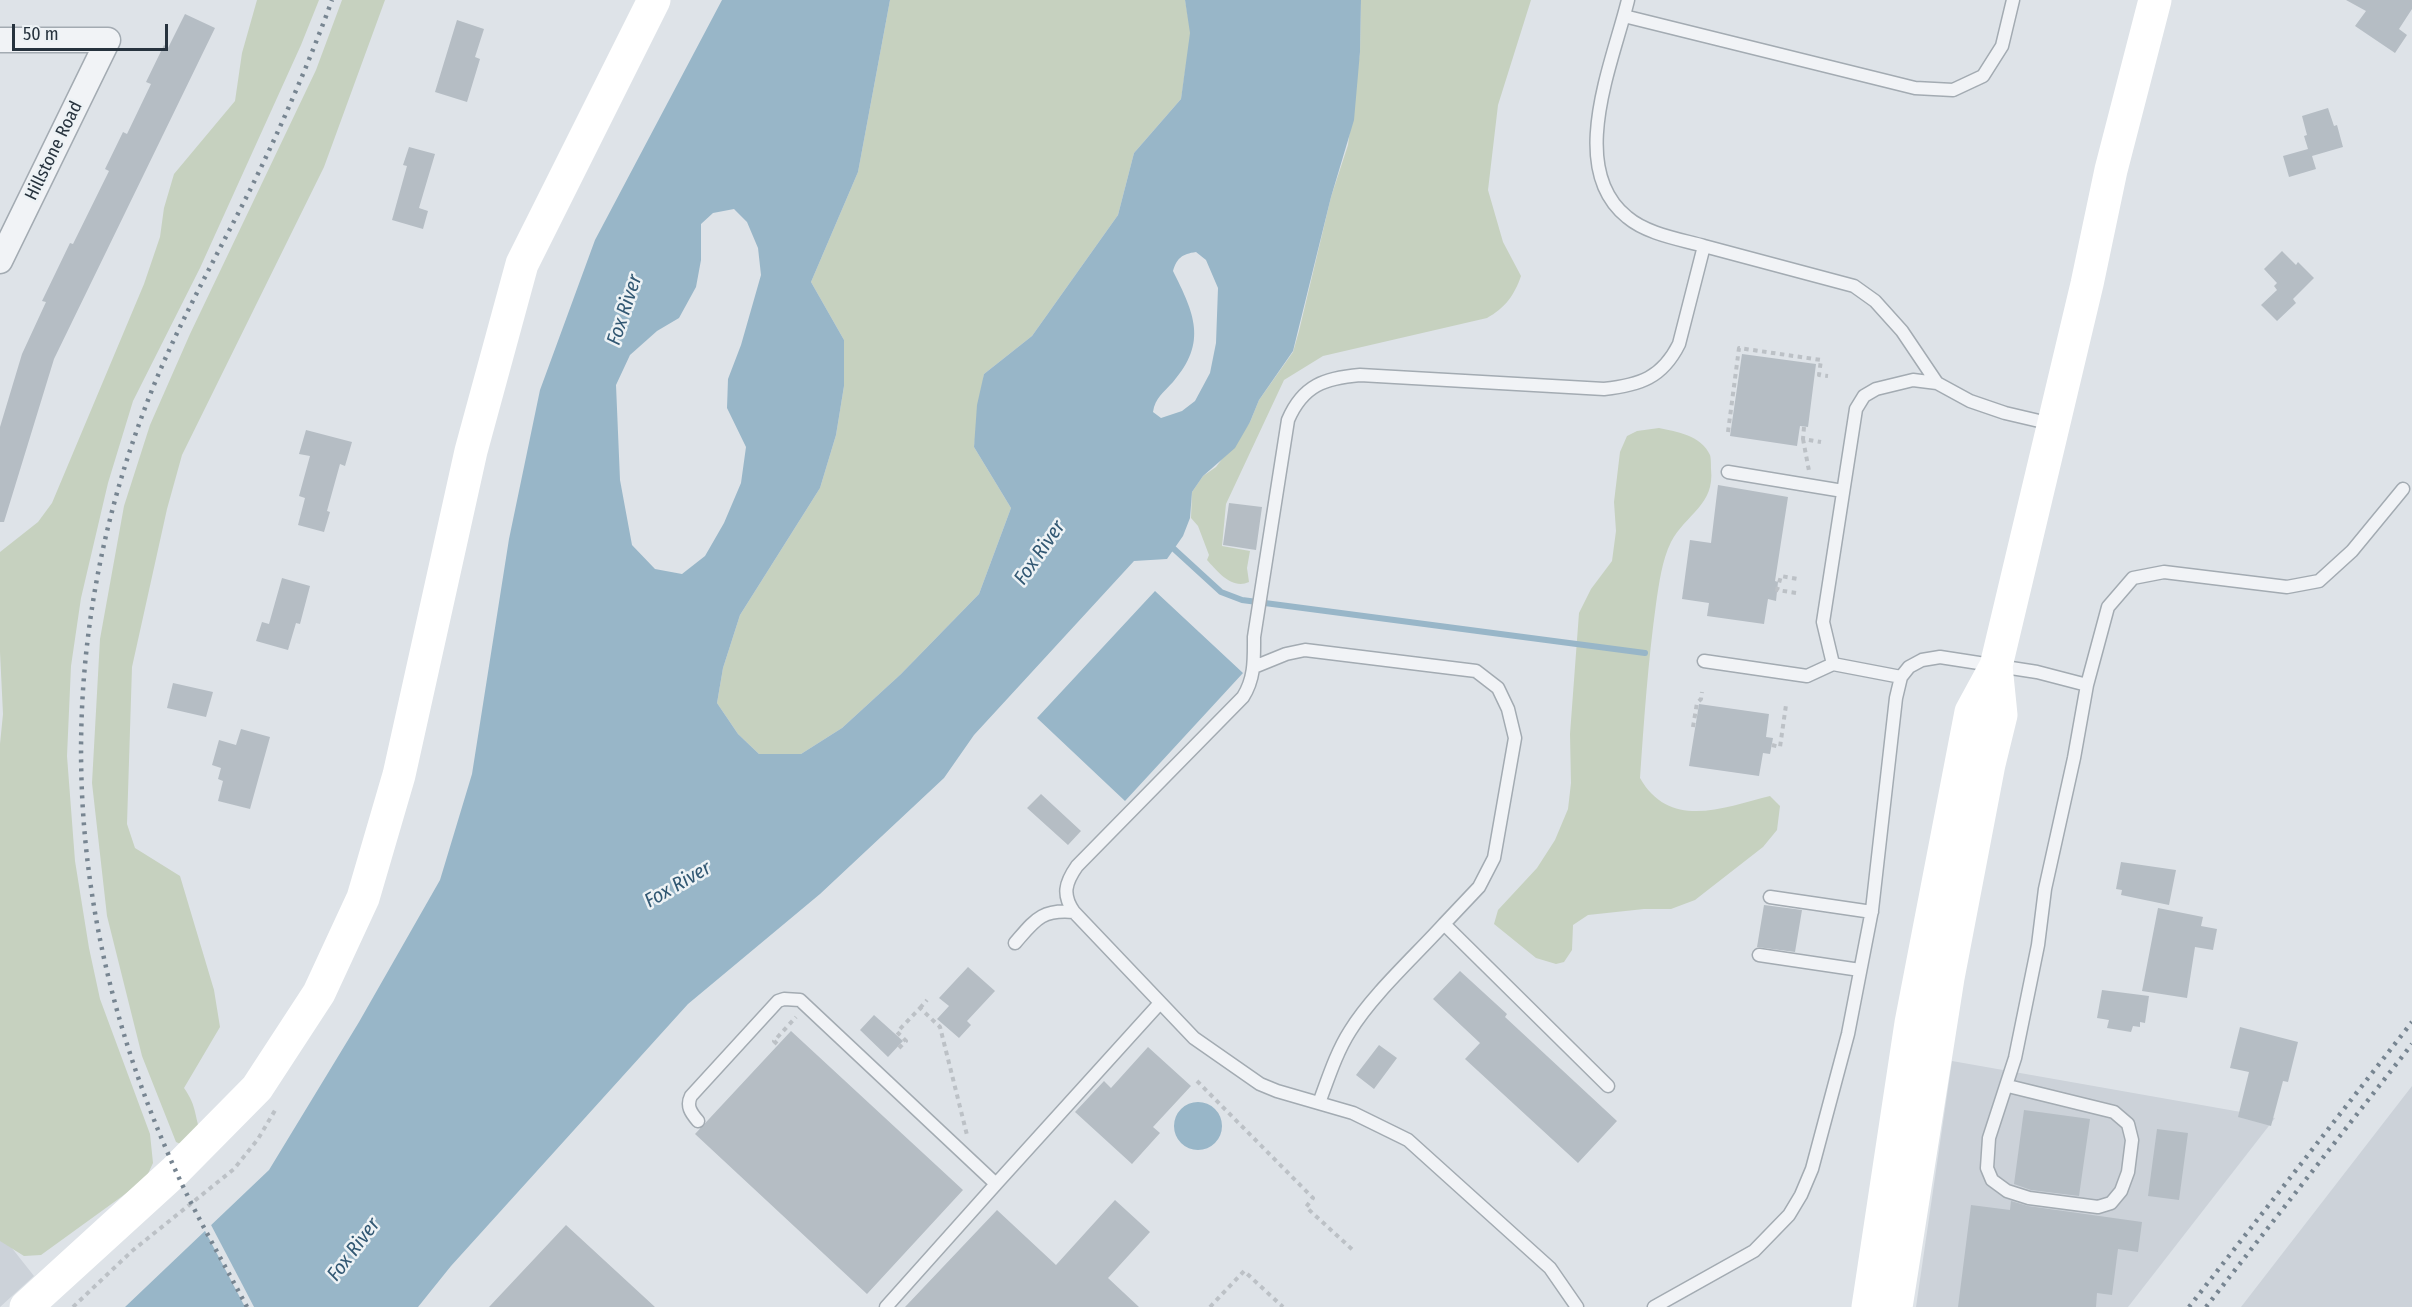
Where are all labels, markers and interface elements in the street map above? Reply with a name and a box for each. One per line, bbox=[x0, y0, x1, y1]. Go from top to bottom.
scale bar bbox=[15, 12, 171, 50]
text: 50 m bbox=[23, 23, 59, 45]
street label: Hillstone Road bbox=[21, 98, 87, 204]
water label: Fox River bbox=[602, 272, 648, 348]
water label: Fox River bbox=[1009, 516, 1071, 590]
water label: Fox River bbox=[641, 856, 715, 914]
water label: Fox River bbox=[323, 1214, 385, 1286]

